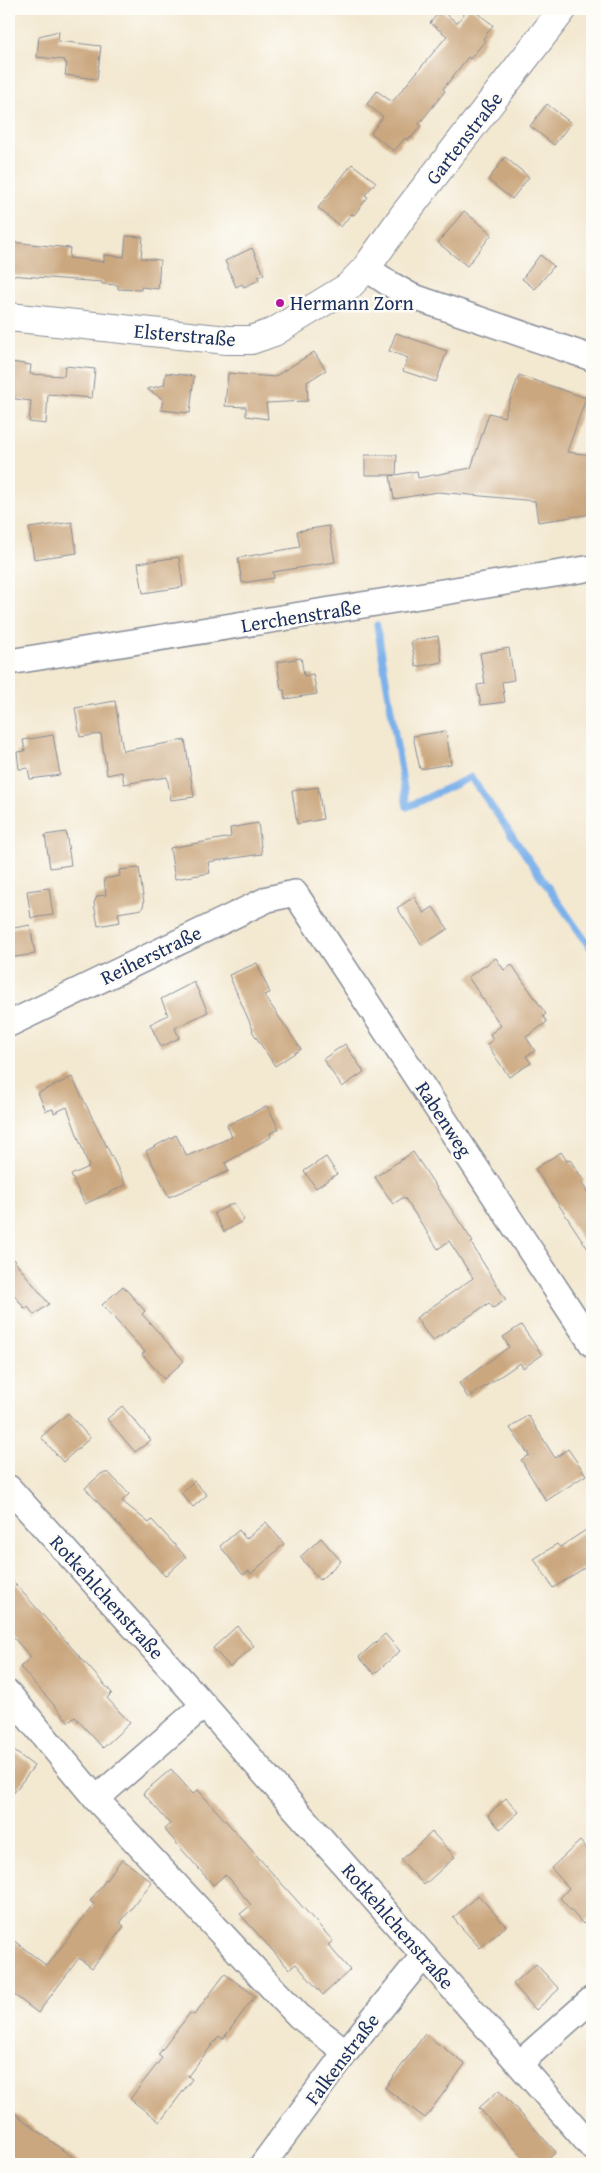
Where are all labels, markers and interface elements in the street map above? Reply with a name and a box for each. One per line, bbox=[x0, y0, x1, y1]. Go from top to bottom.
street label: Gartenstraße bbox=[418, 85, 509, 190]
place label: Hermann Zorn bbox=[290, 288, 414, 317]
marker: Hermann Zorn bbox=[274, 297, 286, 309]
street label: Elsterstraße bbox=[133, 316, 237, 353]
street label: Lerchenstraße bbox=[239, 592, 363, 639]
street label: Reiherstraße bbox=[95, 918, 206, 991]
street label: Rabenweg bbox=[409, 1075, 480, 1162]
street label: Rotkehlchenstraße bbox=[43, 1528, 171, 1665]
street label: Rotkehlchenstraße bbox=[335, 1856, 461, 1995]
street label: Falkenstraße bbox=[298, 2007, 386, 2111]

